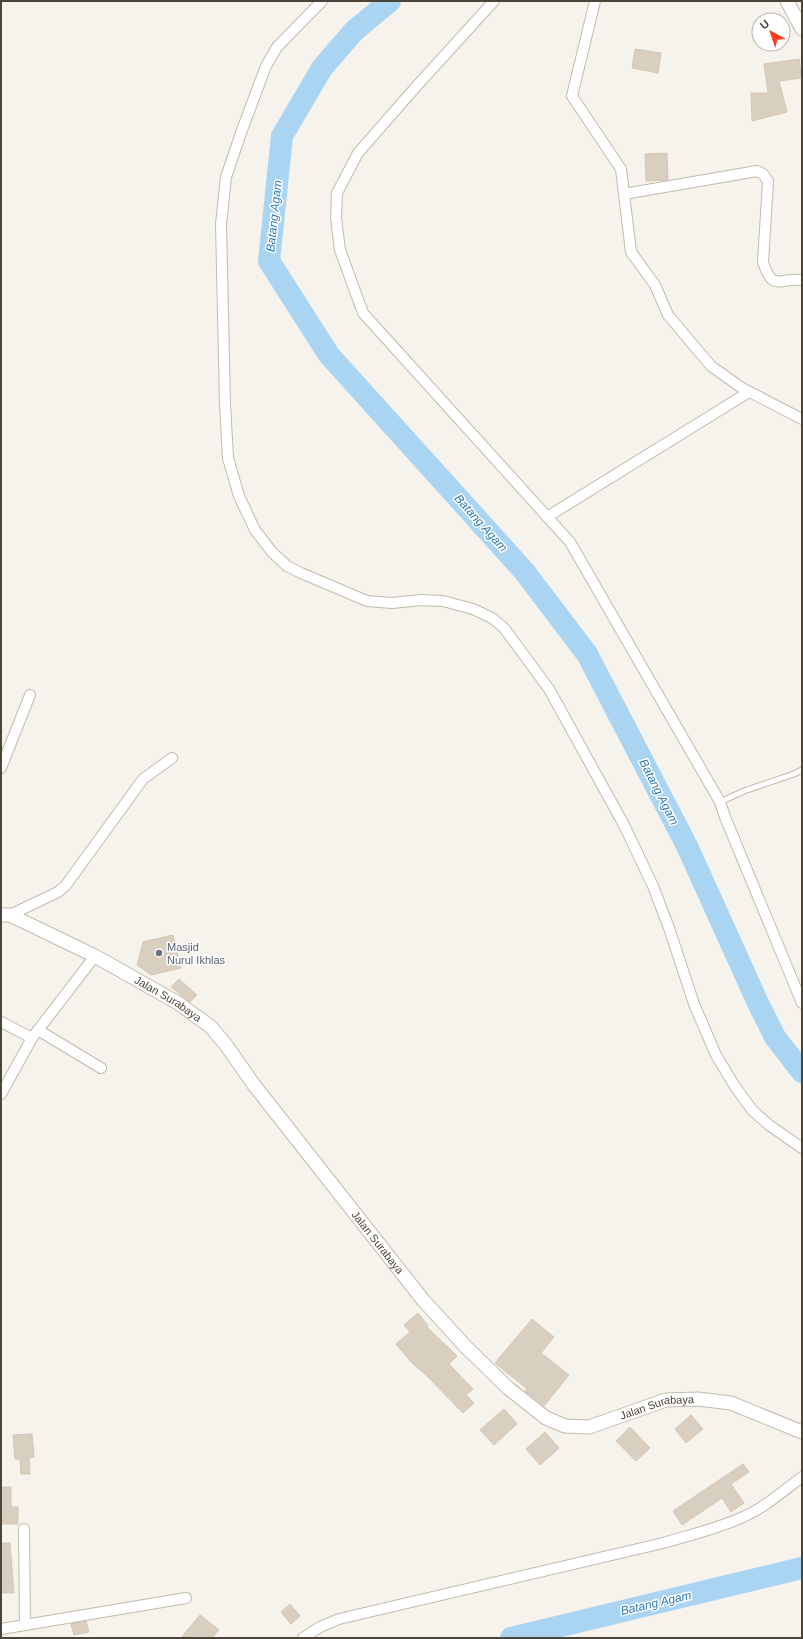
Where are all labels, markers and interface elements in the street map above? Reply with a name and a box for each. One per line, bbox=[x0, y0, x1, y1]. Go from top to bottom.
north arrow bbox=[751, 12, 791, 52]
text: U bbox=[758, 17, 772, 31]
water label: Batang Agam bbox=[263, 179, 285, 253]
water label: Batang Agam bbox=[452, 491, 510, 555]
water label: Batang Agam bbox=[636, 757, 682, 827]
place label: Masjid Nurul Ikhlas bbox=[167, 941, 226, 966]
marker: Masjid Nurul Ikhlas bbox=[154, 948, 164, 958]
street label: Jalan Surabaya bbox=[132, 974, 204, 1025]
street label: Jalan Surabaya bbox=[349, 1209, 407, 1277]
street label: Jalan Surabaya bbox=[618, 1393, 695, 1422]
water label: Batang Agam bbox=[619, 1588, 693, 1618]

